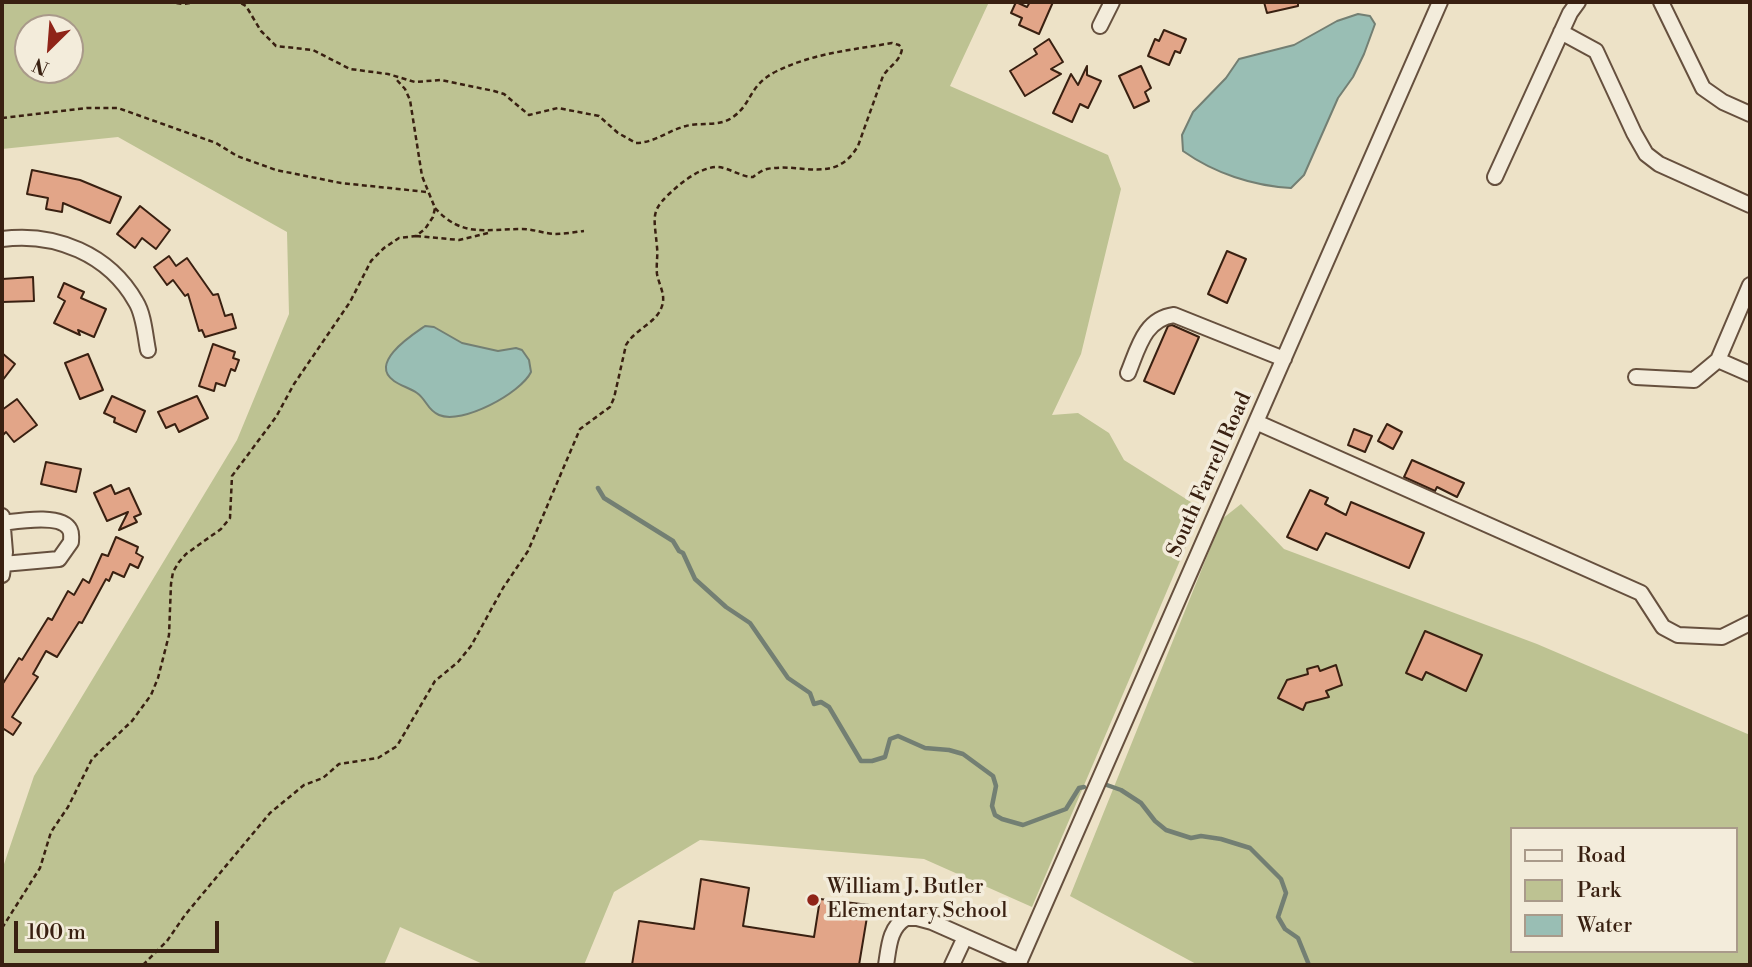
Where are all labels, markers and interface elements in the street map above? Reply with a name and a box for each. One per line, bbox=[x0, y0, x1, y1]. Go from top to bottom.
north arrow bbox=[14, 14, 84, 84]
text: N bbox=[29, 52, 53, 80]
street label: South Farrell Road bbox=[1162, 389, 1258, 561]
legend bbox=[1510, 827, 1738, 953]
text: Road bbox=[1577, 843, 1626, 869]
place label: William J. Butler Elementary School bbox=[827, 875, 1007, 925]
text: Park bbox=[1577, 878, 1621, 904]
marker: William J. Butler Elementary School bbox=[805, 892, 821, 908]
scale bar bbox=[18, 908, 222, 952]
text: Water bbox=[1577, 913, 1632, 939]
text: 100 m bbox=[27, 920, 86, 946]

